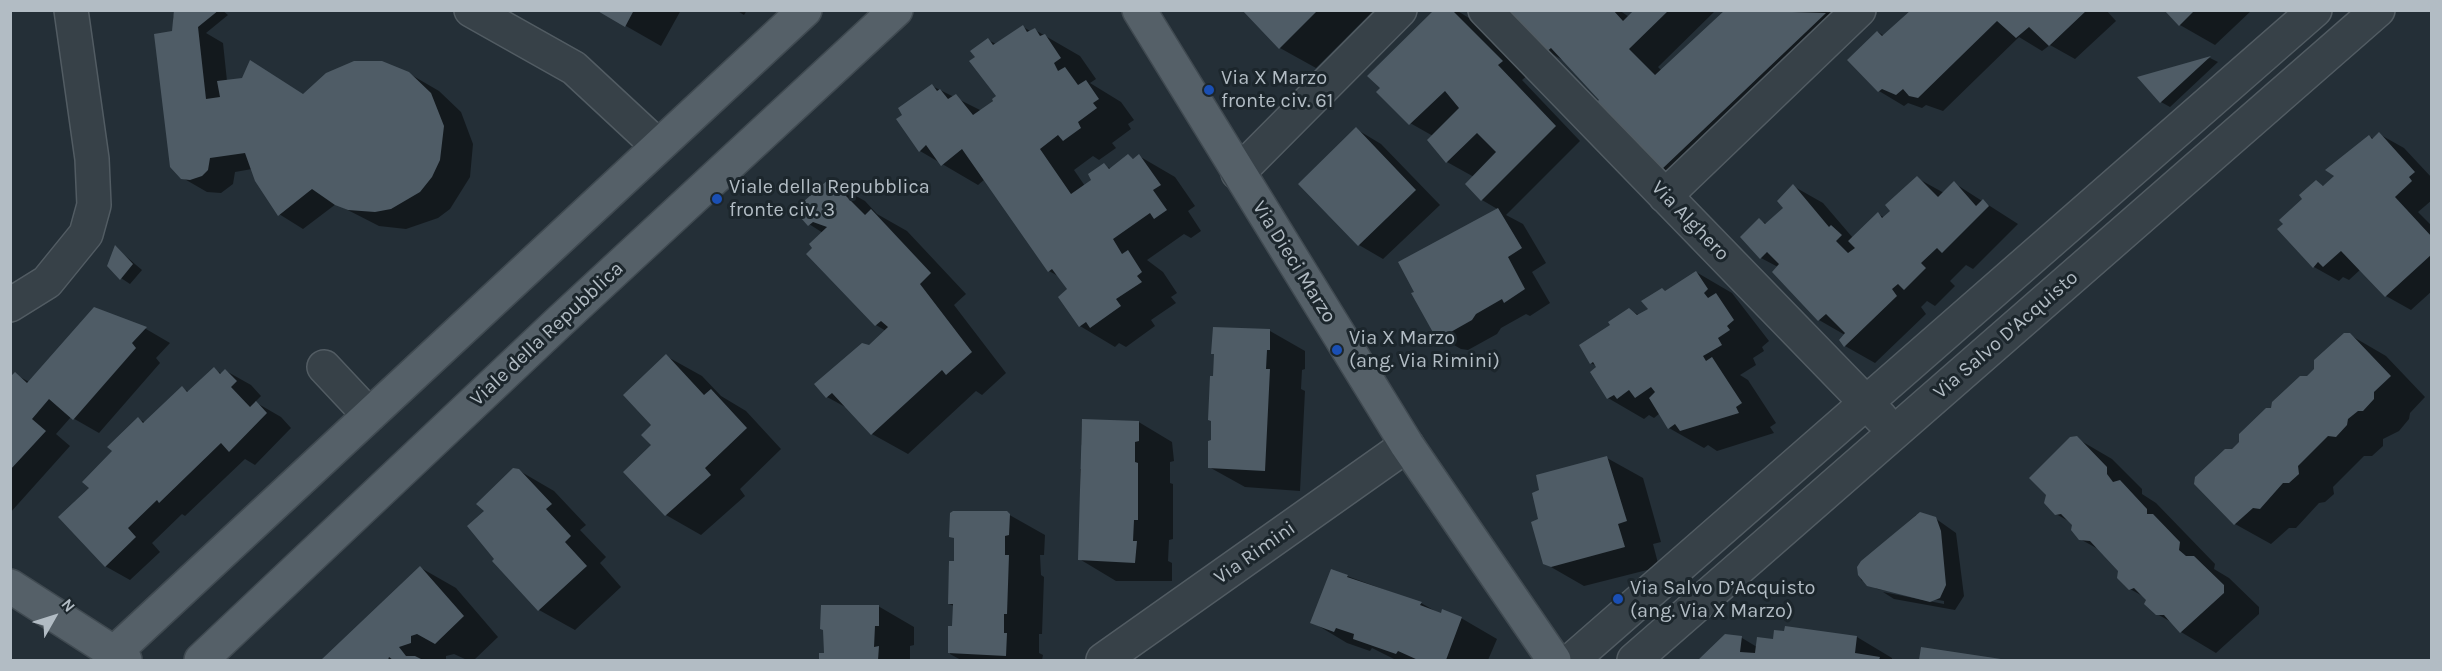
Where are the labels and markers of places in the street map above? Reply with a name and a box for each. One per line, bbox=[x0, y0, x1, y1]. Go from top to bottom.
place label: Via X Marzo fronte civ. 61 bbox=[1221, 66, 1333, 113]
marker: Via X Marzo fronte civ. 61 bbox=[1202, 83, 1216, 97]
place label: Viale della Repubblica fronte civ. 3 bbox=[729, 175, 930, 222]
marker: Viale della Repubblica fronte civ. 3 bbox=[710, 192, 724, 206]
place label: Via X Marzo (ang. Via Rimini) bbox=[1349, 326, 1500, 373]
marker: Via X Marzo (ang. Via Rimini) bbox=[1330, 343, 1344, 357]
place label: Via Salvo D’Acquisto (ang. Via X Marzo) bbox=[1630, 576, 1815, 623]
marker: Via Salvo D’Acquisto (ang. Via X Marzo) bbox=[1611, 592, 1625, 606]

